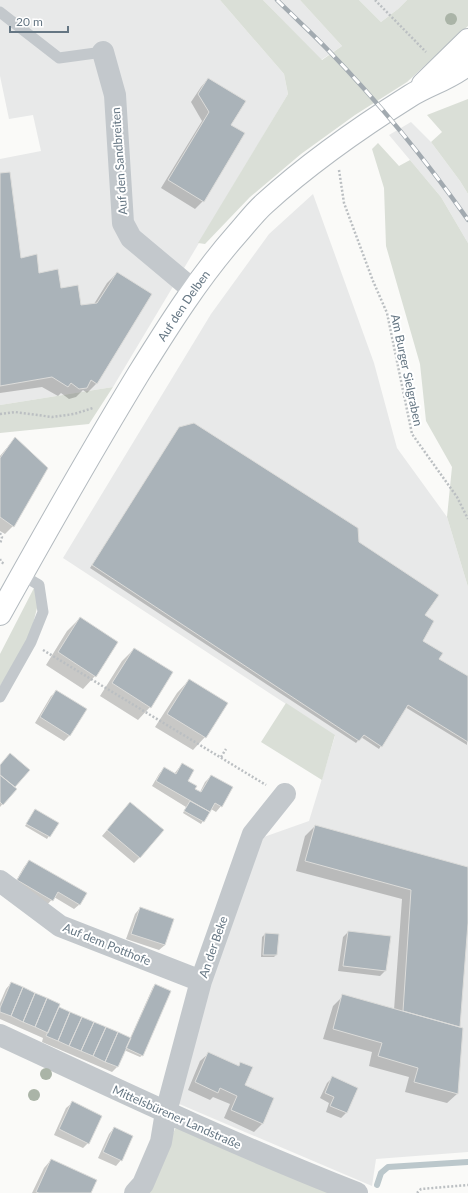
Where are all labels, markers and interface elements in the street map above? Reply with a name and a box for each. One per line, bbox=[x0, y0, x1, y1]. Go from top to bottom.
scale bar bbox=[10, 8, 68, 34]
text: 20 m bbox=[16, 14, 43, 29]
street label: Auf den Sandbreiten bbox=[108, 107, 130, 215]
street label: Auf den Delben bbox=[154, 267, 213, 344]
street label: Am Burger Sielgraben bbox=[388, 313, 426, 427]
street label: An der Beke bbox=[195, 914, 231, 980]
street label: Auf dem Potthofe bbox=[61, 920, 153, 968]
street label: Mittelsbürener Landstraße bbox=[110, 1082, 244, 1152]

